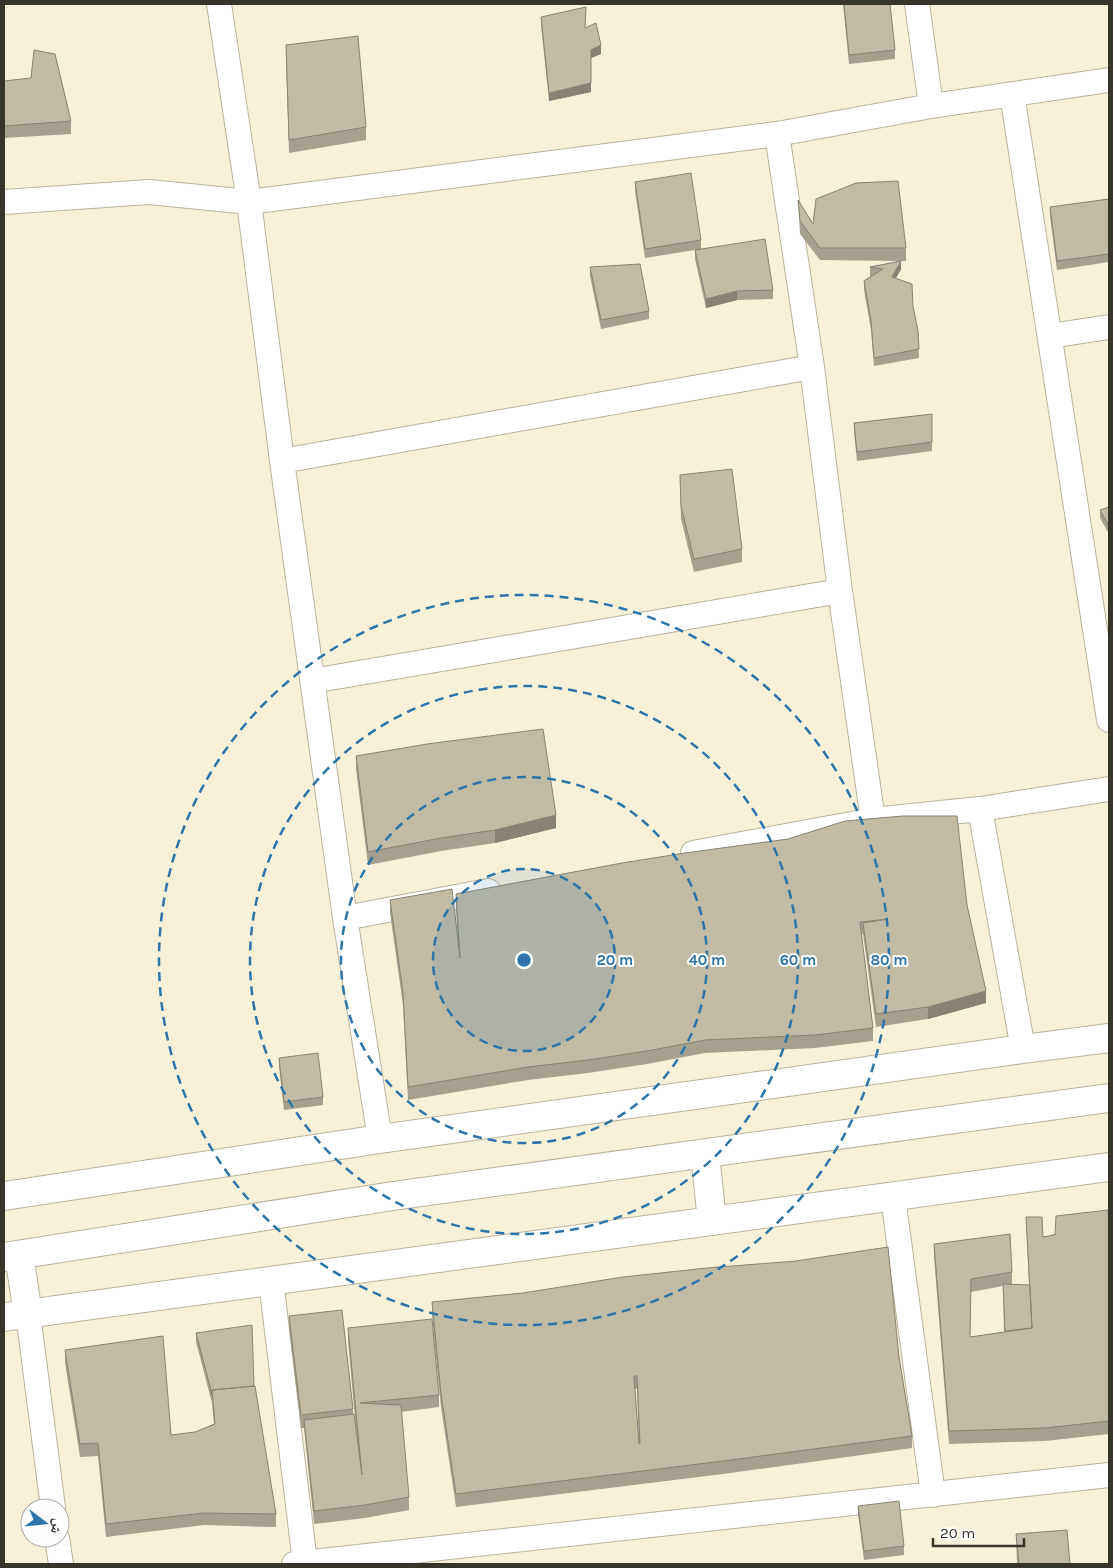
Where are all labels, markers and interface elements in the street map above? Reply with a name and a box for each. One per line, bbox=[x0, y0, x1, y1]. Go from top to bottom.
centre of rings bbox=[515, 951, 533, 969]
text: 20 m bbox=[597, 951, 633, 969]
text: 40 m bbox=[689, 951, 725, 969]
text: 60 m bbox=[780, 951, 816, 969]
text: 80 m bbox=[870, 951, 908, 969]
north arrow bbox=[20, 1498, 70, 1548]
scale bar bbox=[933, 1516, 1024, 1548]
text: ش bbox=[47, 1517, 67, 1536]
text: 20 m bbox=[940, 1524, 975, 1542]

